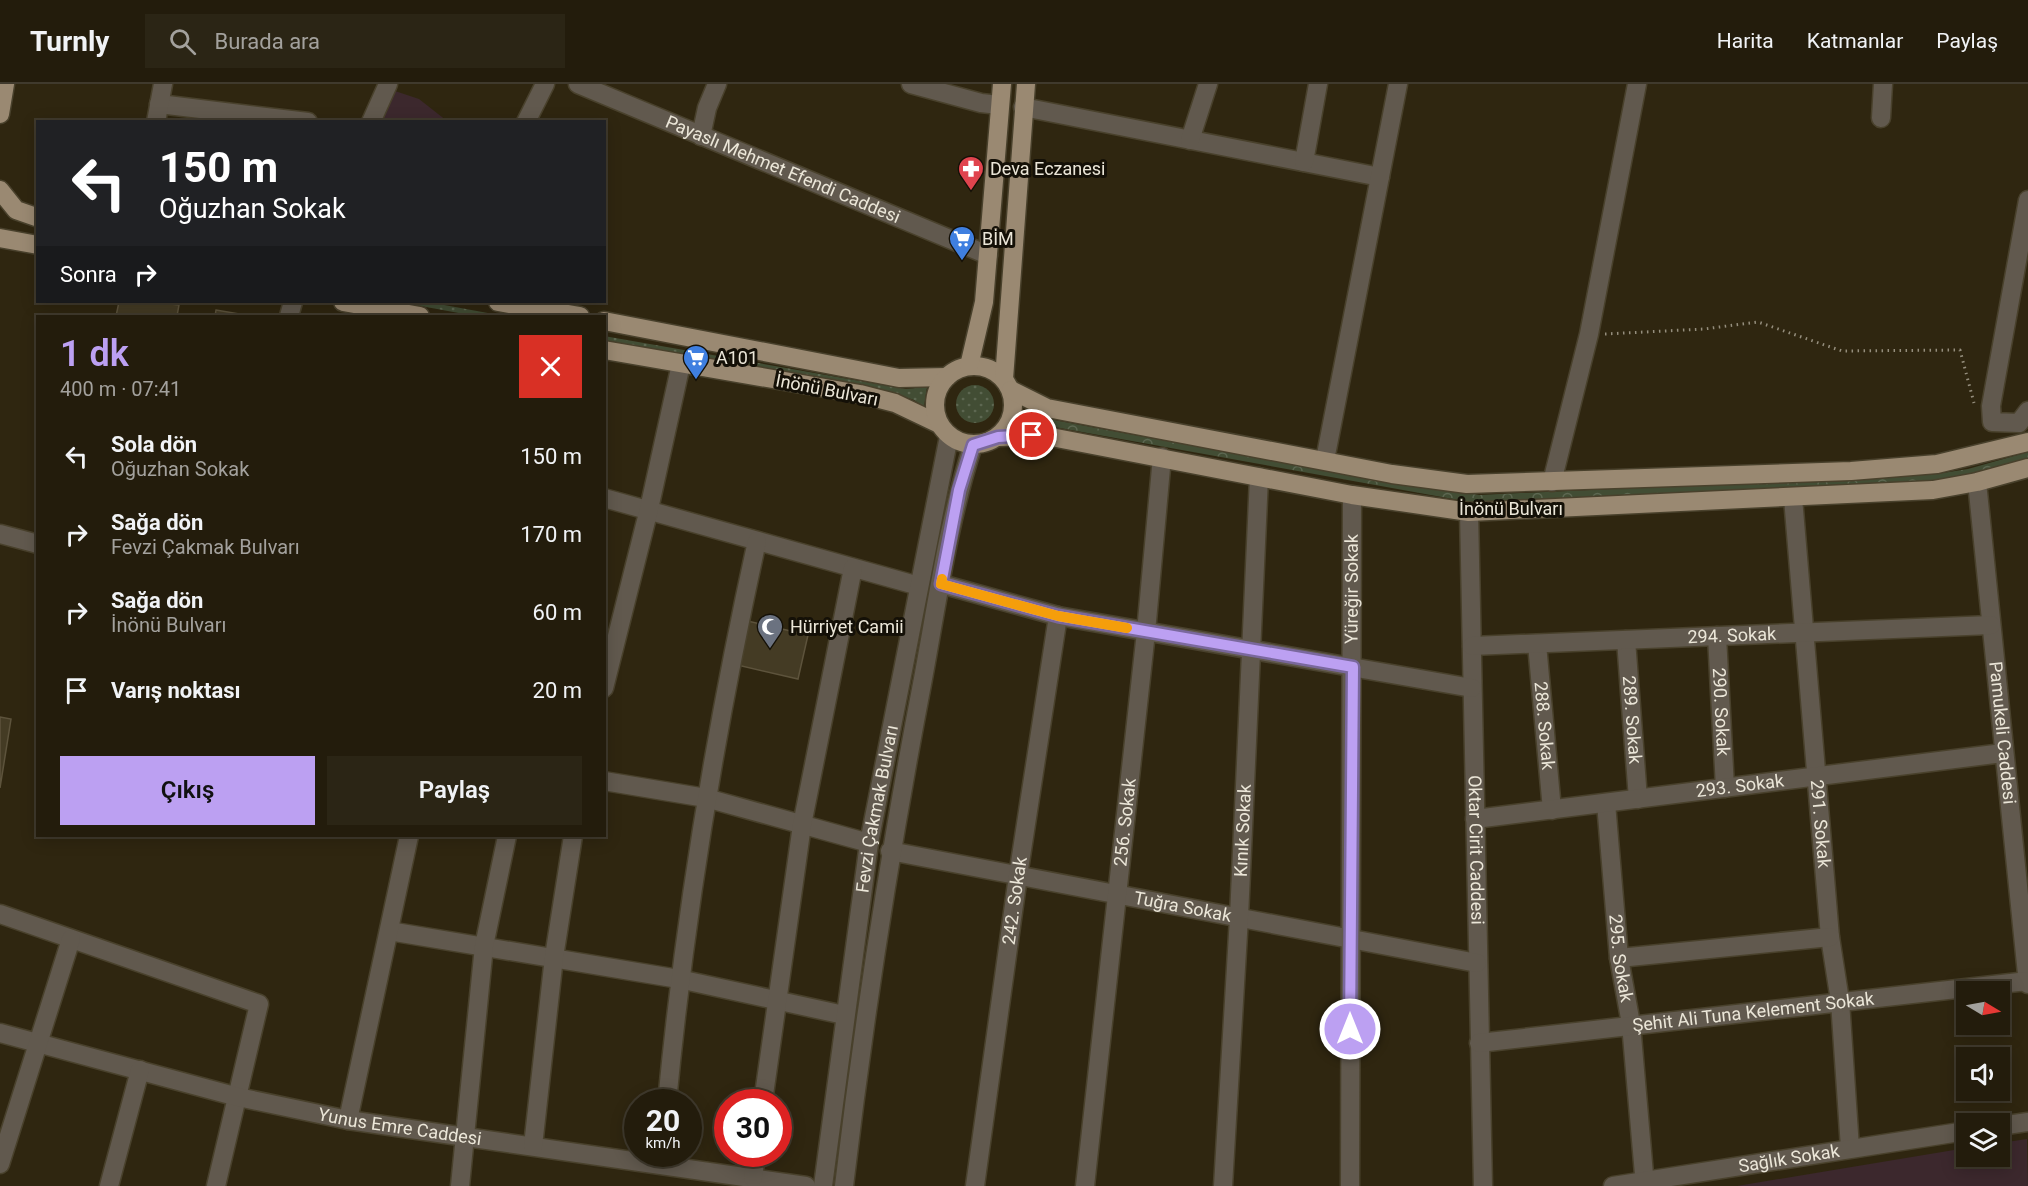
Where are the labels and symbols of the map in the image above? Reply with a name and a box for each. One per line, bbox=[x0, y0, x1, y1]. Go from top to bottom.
street label: Payaslı Mehmet Efendi Caddesi bbox=[663, 111, 904, 227]
pharmacy icon: Deva Eczanesi bbox=[956, 154, 986, 192]
place label: Deva Eczanesi bbox=[990, 158, 1105, 179]
supermarket icon: BİM bbox=[947, 224, 977, 262]
place label: BİM bbox=[982, 228, 1014, 249]
supermarket icon: A101 bbox=[681, 343, 711, 381]
place label: A101 bbox=[716, 347, 758, 368]
street label: İnönü Bulvarı bbox=[774, 369, 880, 410]
pin bbox=[1006, 409, 1057, 460]
street label: İnönü Bulvarı bbox=[1459, 498, 1563, 519]
street label: Yüreğir Sokak bbox=[1341, 533, 1362, 644]
mosque icon: Hürriyet Camii bbox=[755, 612, 785, 650]
place label: Hürriyet Camii bbox=[790, 616, 904, 637]
street label: 294. Sokak bbox=[1687, 623, 1777, 647]
street label: Pamukeli Caddesi bbox=[1985, 660, 2021, 805]
street label: 290. Sokak bbox=[1709, 667, 1734, 758]
street label: 289. Sokak bbox=[1619, 675, 1646, 766]
street label: 288. Sokak bbox=[1530, 681, 1559, 772]
street label: Fevzi Çakmak Bulvarı bbox=[851, 723, 902, 894]
street label: 293. Sokak bbox=[1695, 769, 1786, 801]
street label: Oktar Cirit Caddesi bbox=[1464, 775, 1489, 925]
street label: 256. Sokak bbox=[1109, 776, 1140, 867]
street label: 291. Sokak bbox=[1807, 779, 1835, 870]
street label: Kınık Sokak bbox=[1230, 783, 1255, 877]
street label: 242. Sokak bbox=[998, 854, 1031, 946]
street label: Tuğra Sokak bbox=[1132, 887, 1234, 926]
street label: 295. Sokak bbox=[1605, 913, 1638, 1005]
north arrow bbox=[1956, 981, 2010, 1035]
street label: Şehit Ali Tuna Kelement Sokak bbox=[1631, 987, 1876, 1036]
position arrow bbox=[1318, 997, 1382, 1061]
speed limit sign: 30 bbox=[714, 1089, 792, 1167]
street label: Yunus Emre Caddesi bbox=[316, 1103, 483, 1149]
street label: Sağlık Sokak bbox=[1737, 1140, 1842, 1176]

